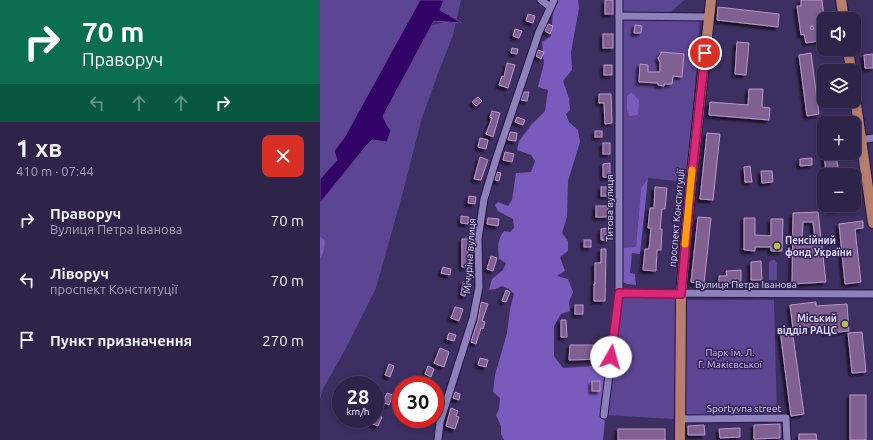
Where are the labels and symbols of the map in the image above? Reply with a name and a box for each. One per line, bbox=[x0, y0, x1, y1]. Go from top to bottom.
house number: 6 bbox=[810, 23, 815, 32]
pin bbox=[688, 36, 722, 70]
street label: проспект Конституції bbox=[667, 168, 686, 267]
street label: Титова вулиця bbox=[604, 174, 615, 242]
street label: Мічуріна вулиця bbox=[461, 218, 478, 294]
place label: Пенсійний фонд України bbox=[785, 235, 852, 258]
marker: Пенсійний фонд України bbox=[772, 241, 782, 251]
street label: Вулиця Петра Іванова bbox=[695, 279, 797, 290]
place label: Міський відділ РАЦС bbox=[777, 313, 838, 336]
marker: Міський відділ РАЦС bbox=[840, 319, 850, 329]
position arrow bbox=[590, 336, 632, 378]
park label: Парк ім. Л. Г. Макієвської bbox=[698, 347, 762, 370]
speed limit sign: 30 bbox=[392, 376, 444, 428]
street label: Sportyvna street bbox=[707, 403, 781, 414]

